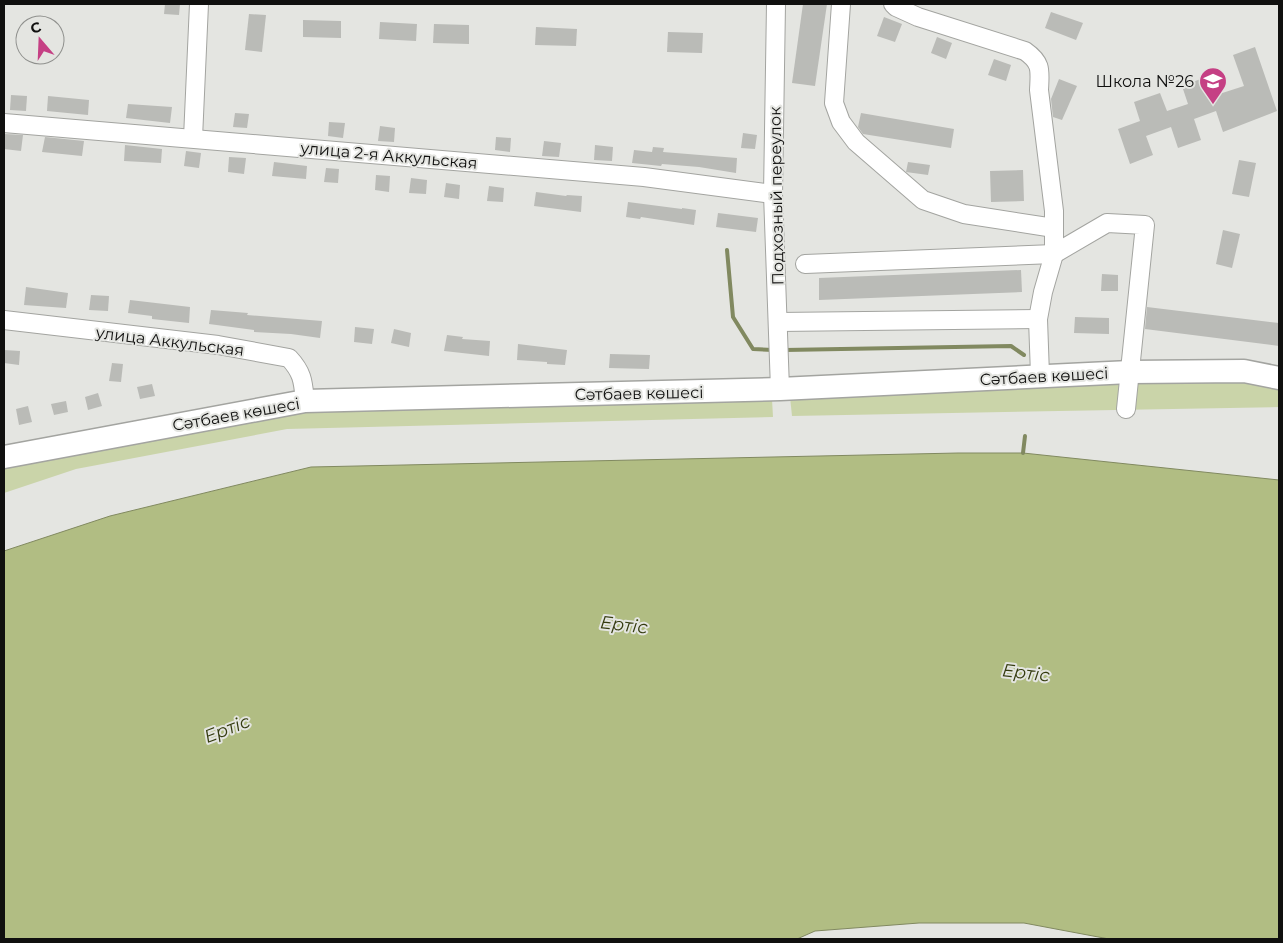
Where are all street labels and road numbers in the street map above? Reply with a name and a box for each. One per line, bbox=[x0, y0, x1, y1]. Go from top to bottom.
street label: Подхозный переулок bbox=[765, 106, 788, 285]
street label: улица 2-я Аккульская bbox=[299, 138, 478, 173]
street label: улица Аккульская bbox=[94, 323, 245, 360]
street label: Сәтбаев көшесі bbox=[979, 364, 1109, 389]
street label: Сәтбаев көшесі bbox=[574, 383, 704, 404]
street label: Сәтбаев көшесі bbox=[171, 394, 301, 435]

